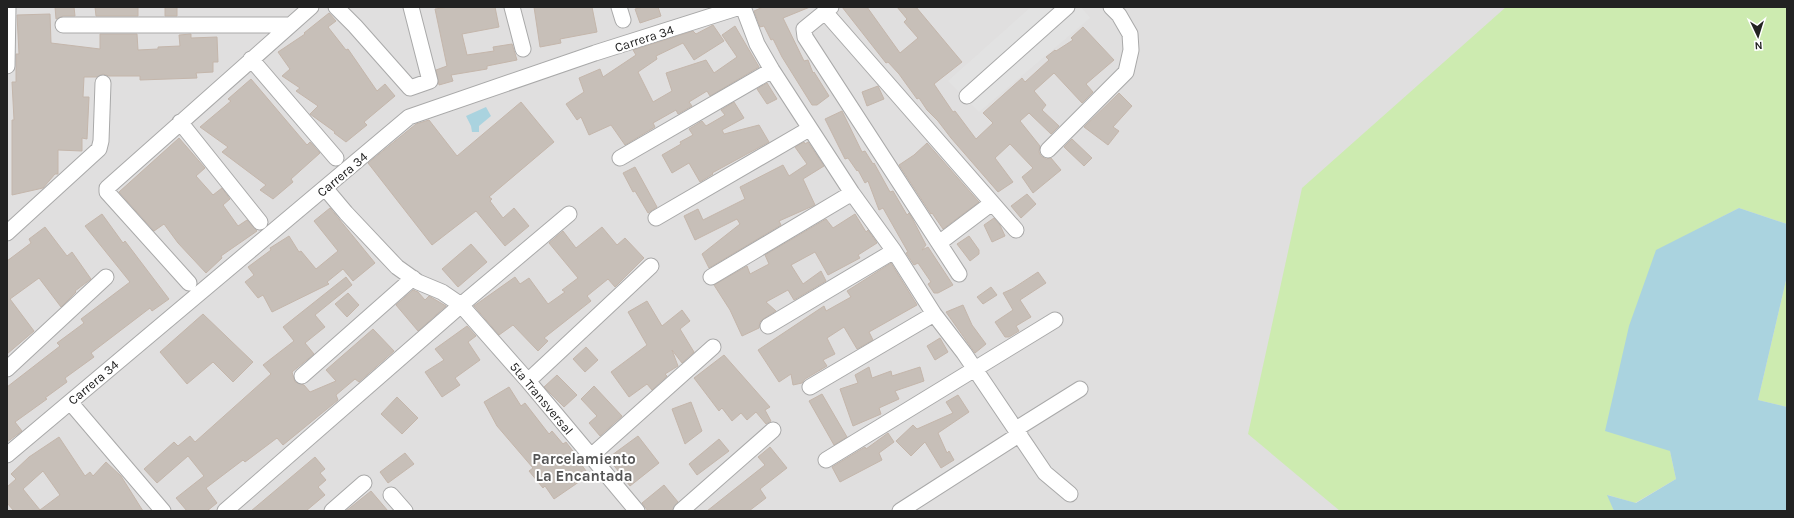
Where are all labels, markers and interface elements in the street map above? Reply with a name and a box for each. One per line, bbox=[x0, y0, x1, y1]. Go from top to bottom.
north arrow bbox=[1738, 16, 1778, 56]
street label: Carrera 34 bbox=[613, 22, 676, 55]
text: N bbox=[1754, 39, 1763, 52]
street label: Carrera 34 bbox=[314, 149, 371, 200]
street label: Carrera 34 bbox=[65, 357, 122, 408]
street label: 5ta Transversal bbox=[507, 359, 576, 438]
district label: Parcelamiento La Encantada bbox=[532, 450, 636, 485]

